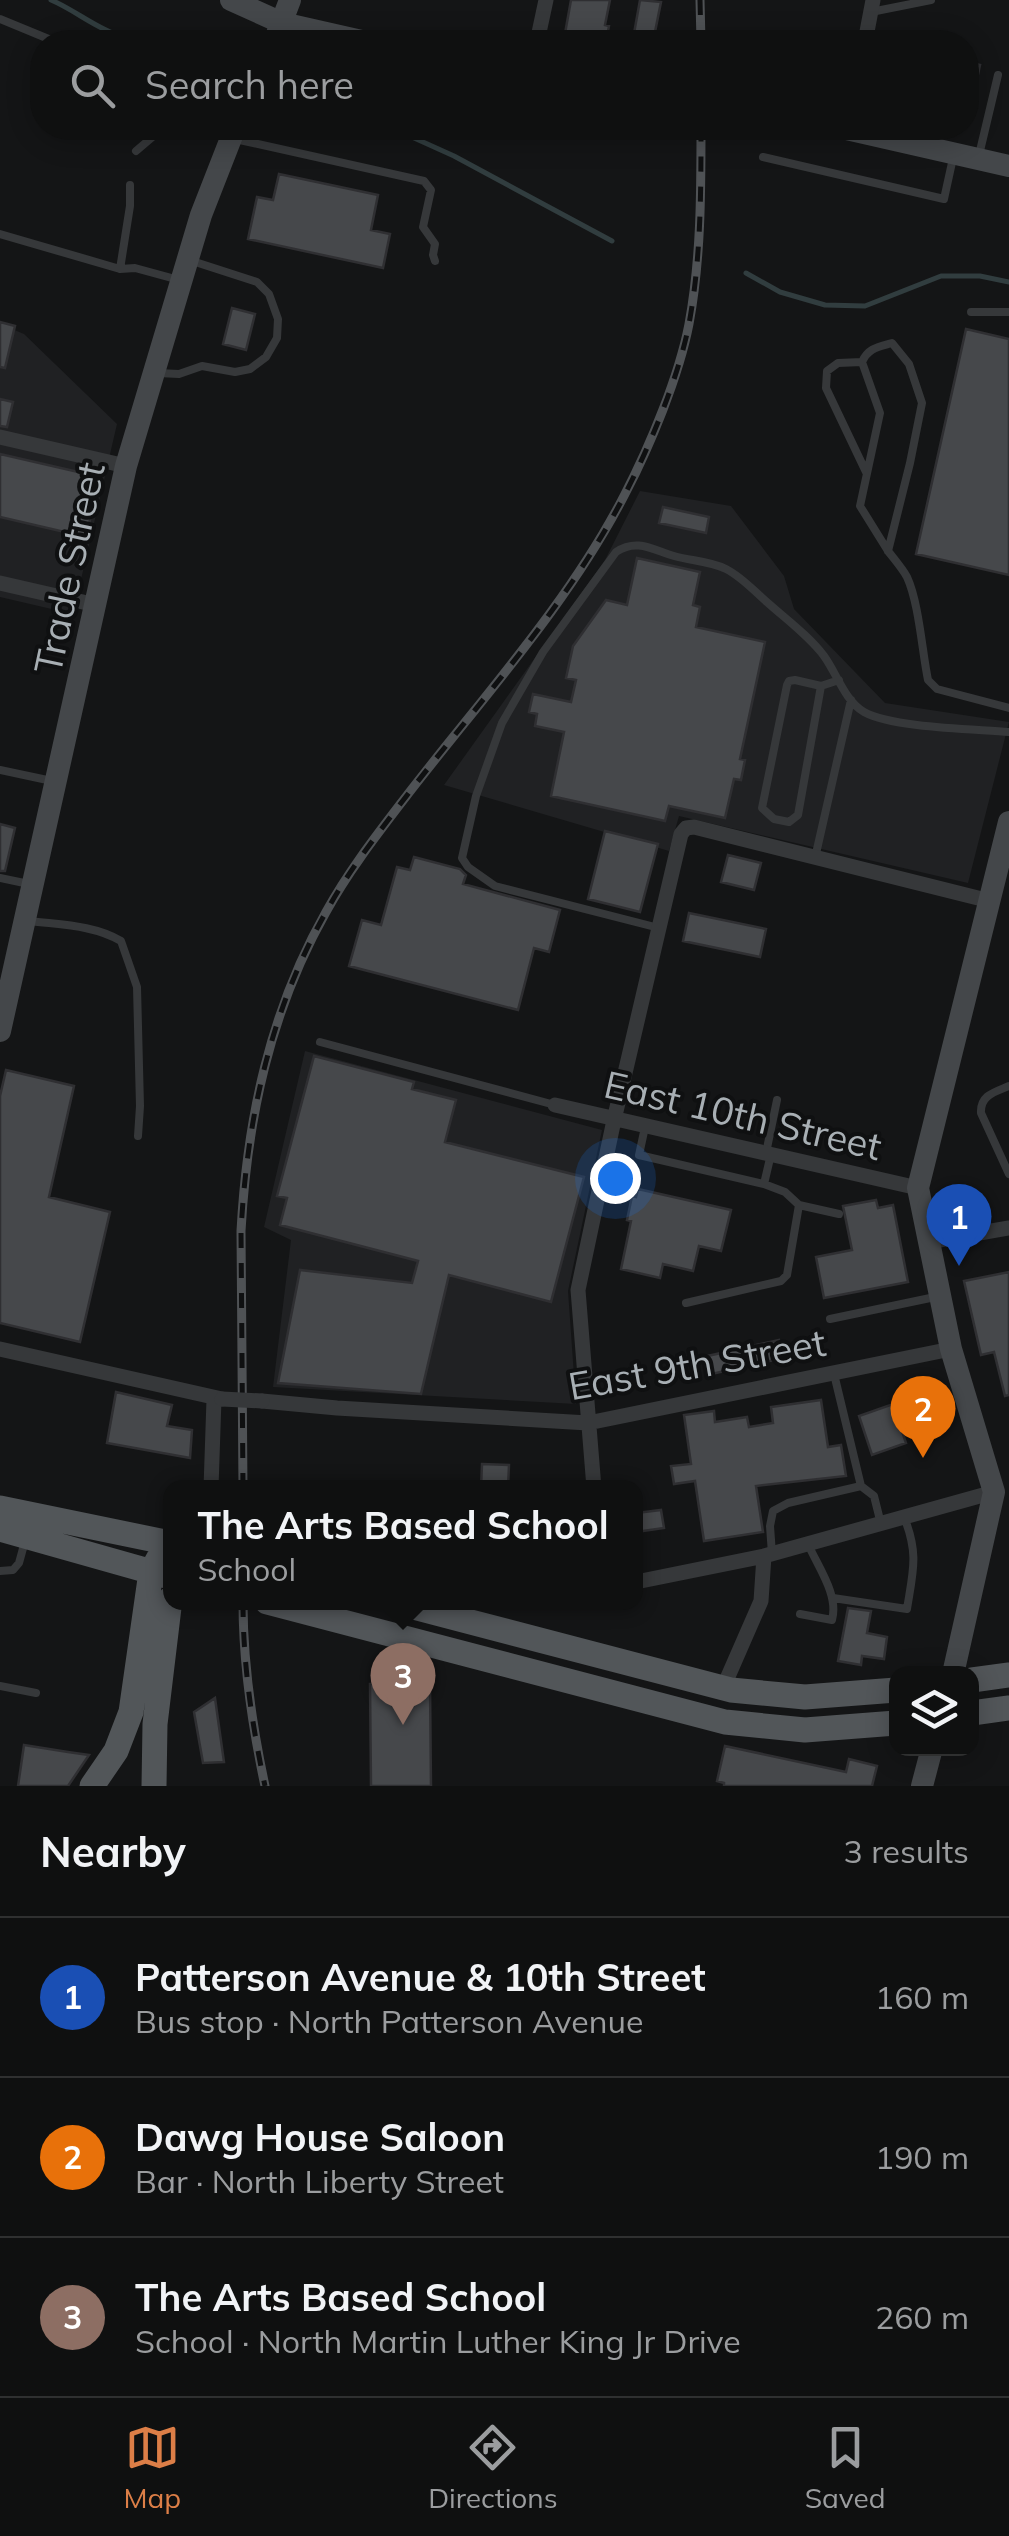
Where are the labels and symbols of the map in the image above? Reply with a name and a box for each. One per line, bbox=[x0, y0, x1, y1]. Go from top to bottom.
street label: Trade Street bbox=[23, 458, 115, 678]
street label: East 10th Street bbox=[600, 1060, 886, 1170]
your location bbox=[590, 1153, 641, 1204]
pin: 1 bbox=[926, 1184, 992, 1266]
street label: East 9th Street bbox=[565, 1318, 829, 1410]
pin: 2 bbox=[890, 1376, 956, 1458]
pin: 3 bbox=[370, 1642, 436, 1725]

